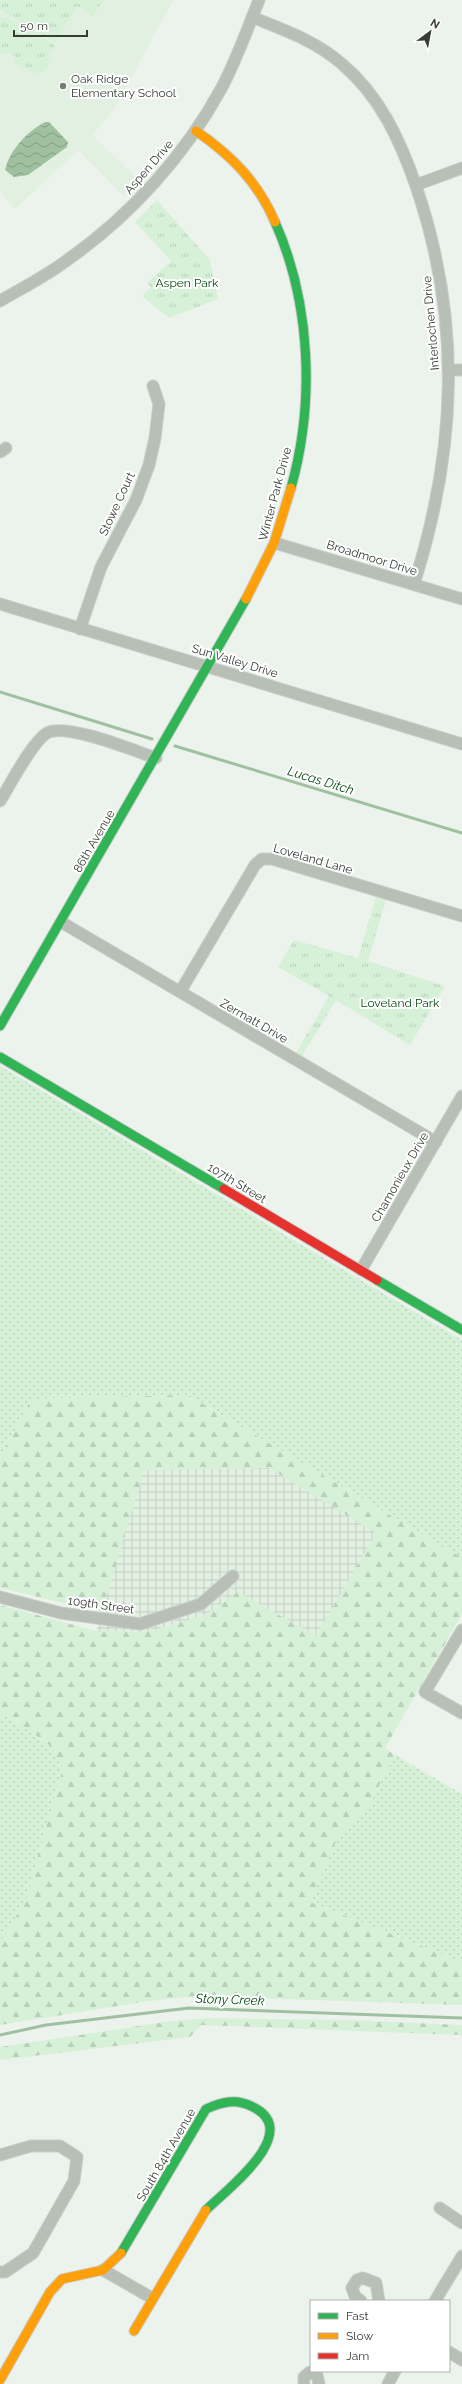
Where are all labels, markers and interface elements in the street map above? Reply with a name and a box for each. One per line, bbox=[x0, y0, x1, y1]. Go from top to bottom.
scale bar bbox=[14, 12, 87, 38]
north arrow bbox=[410, 12, 450, 52]
text: N bbox=[428, 16, 442, 32]
text: 50 m bbox=[20, 19, 48, 33]
place label: Oak Ridge Elementary School bbox=[71, 72, 177, 100]
marker: Oak Ridge Elementary School bbox=[58, 81, 68, 91]
street label: Aspen Drive bbox=[122, 137, 176, 197]
street label: Interlochen Drive bbox=[420, 275, 442, 371]
park label: Aspen Park bbox=[156, 276, 219, 290]
street label: Winter Park Drive bbox=[256, 446, 294, 542]
street label: Stowe Court bbox=[96, 470, 138, 538]
street label: Broadmoor Drive bbox=[325, 538, 419, 578]
street label: Sun Valley Drive bbox=[190, 641, 280, 681]
water label: Lucas Ditch bbox=[286, 763, 356, 798]
street label: 86th Avenue bbox=[70, 807, 118, 875]
street label: Loveland Lane bbox=[272, 841, 354, 877]
street label: Zermatt Drive bbox=[218, 996, 290, 1046]
park label: Loveland Park bbox=[361, 996, 440, 1010]
street label: Chamonieux Drive bbox=[369, 1130, 431, 1224]
street label: 107th Street bbox=[205, 1160, 269, 1206]
street label: 109th Street bbox=[67, 1593, 135, 1617]
water label: Stony Creek bbox=[194, 1991, 265, 2008]
street label: South 84th Avenue bbox=[134, 2106, 198, 2204]
legend bbox=[310, 2300, 450, 2372]
text: Fast bbox=[346, 2309, 369, 2323]
text: Slow bbox=[346, 2329, 373, 2343]
text: Jam bbox=[346, 2349, 369, 2363]

